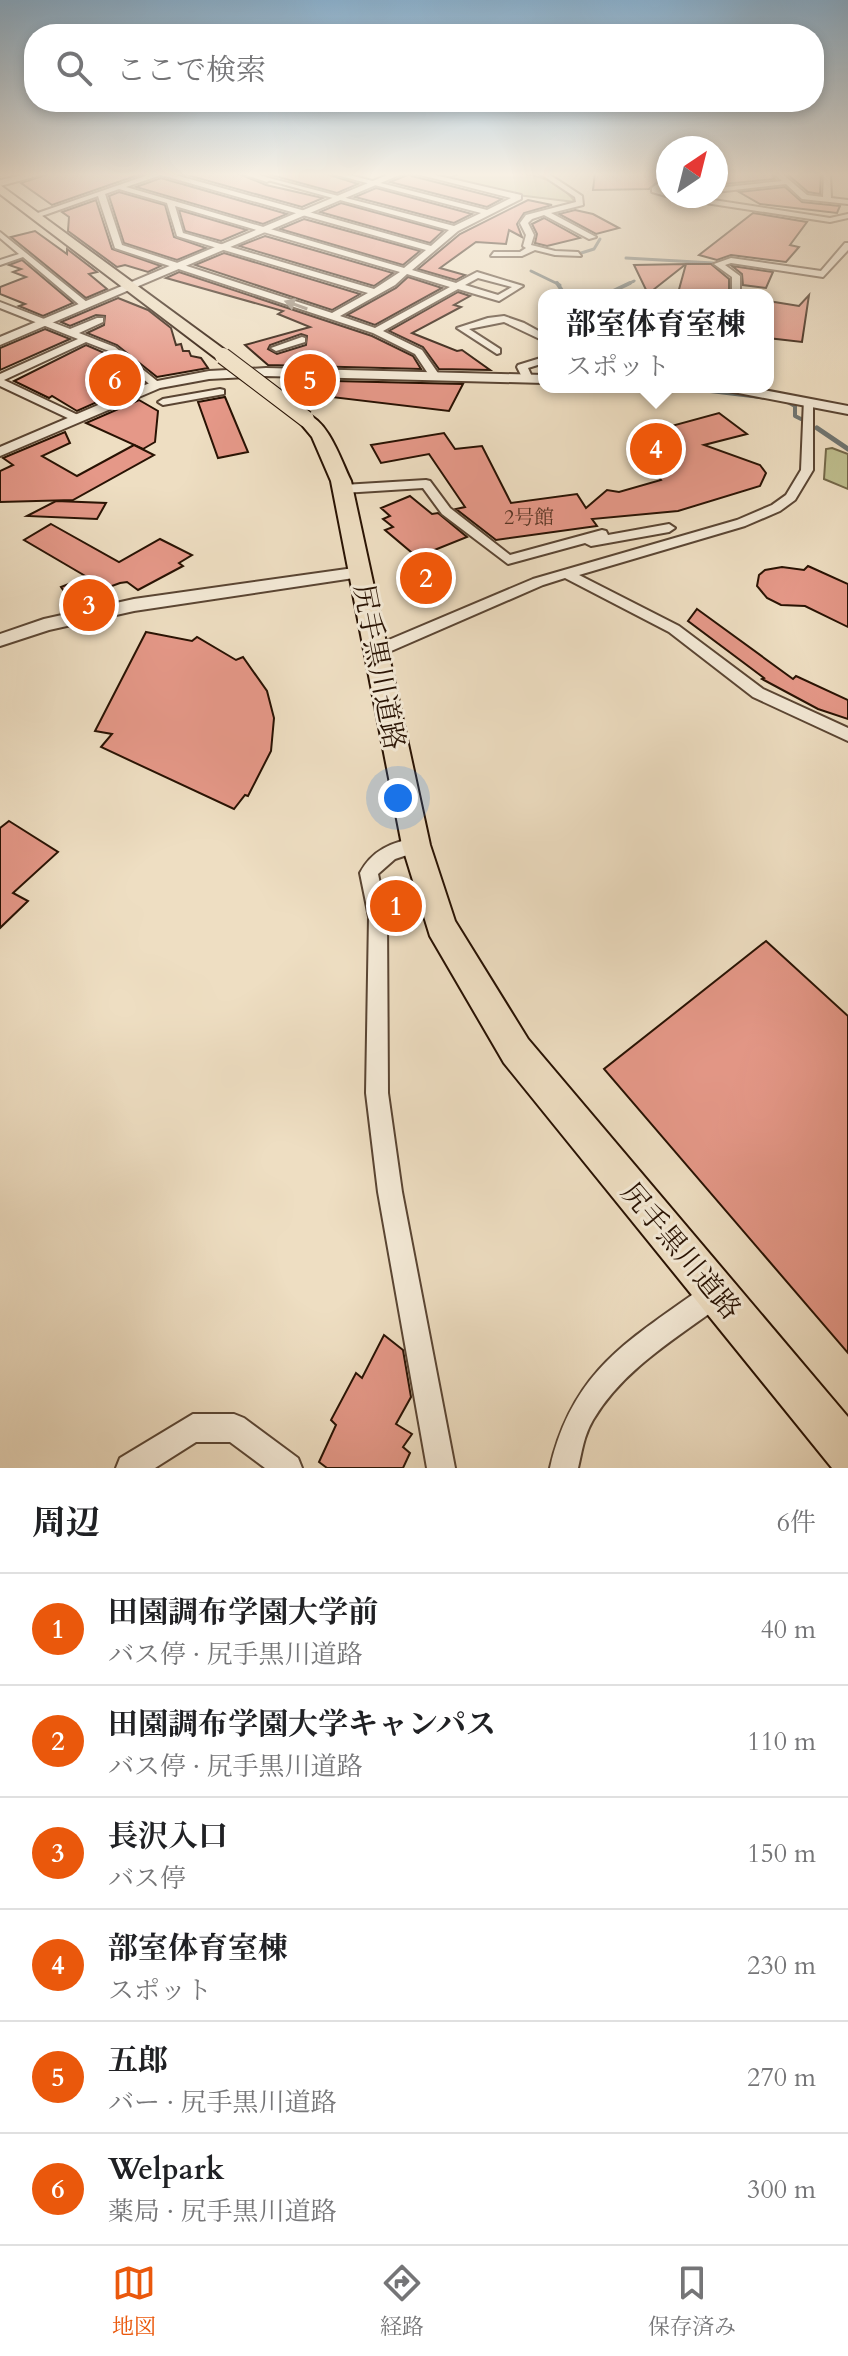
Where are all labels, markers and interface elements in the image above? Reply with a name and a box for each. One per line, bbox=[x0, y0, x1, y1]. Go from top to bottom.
search box bbox=[24, 24, 824, 112]
icon: search bbox=[52, 46, 96, 90]
text: ここで検索 bbox=[116, 50, 266, 91]
north arrow bbox=[656, 136, 728, 208]
popup bbox=[538, 289, 774, 393]
one-way arrow bbox=[284, 298, 308, 311]
text: 部室体育室棟 bbox=[566, 304, 746, 345]
text: スポット bbox=[566, 349, 670, 384]
pin: 6 bbox=[89, 350, 141, 410]
pin: 5 bbox=[284, 350, 336, 410]
pin: 4 bbox=[630, 419, 682, 479]
house number: 2号館 bbox=[504, 504, 554, 531]
pin: 2 bbox=[400, 548, 452, 608]
pin: 3 bbox=[63, 575, 115, 635]
street label: 尻手黒川道路 bbox=[344, 581, 414, 753]
your location bbox=[378, 778, 418, 818]
pin: 1 bbox=[370, 876, 422, 936]
street label: 尻手黒川道路 bbox=[612, 1174, 750, 1328]
text: 周辺 bbox=[32, 1500, 100, 1546]
text: 6件 bbox=[777, 1505, 816, 1540]
text: 田園調布学園大学前 bbox=[108, 1592, 378, 1633]
text: 1 bbox=[51, 1612, 65, 1647]
text: 40 m bbox=[760, 1612, 816, 1647]
text: バス停 · 尻手黒川道路 bbox=[108, 1637, 363, 1672]
text: 田園調布学園大学キャンパス bbox=[108, 1704, 496, 1745]
text: 2 bbox=[51, 1724, 65, 1759]
text: 110 m bbox=[747, 1724, 816, 1759]
text: バス停 · 尻手黒川道路 bbox=[108, 1749, 363, 1784]
text: 長沢入口 bbox=[108, 1816, 228, 1857]
text: 3 bbox=[51, 1836, 65, 1871]
text: 150 m bbox=[747, 1836, 816, 1871]
text: バス停 bbox=[108, 1861, 186, 1896]
text: 部室体育室棟 bbox=[108, 1928, 288, 1969]
text: 4 bbox=[51, 1948, 65, 1983]
text: 230 m bbox=[747, 1948, 816, 1983]
text: スポット bbox=[108, 1973, 212, 2008]
text: 五郎 bbox=[108, 2040, 168, 2081]
text: 5 bbox=[51, 2060, 65, 2095]
text: 270 m bbox=[747, 2060, 816, 2095]
text: バー · 尻手黒川道路 bbox=[108, 2085, 337, 2120]
text: Welpark bbox=[108, 2149, 225, 2190]
text: 6 bbox=[51, 2172, 65, 2207]
text: 300 m bbox=[747, 2172, 816, 2207]
text: 薬局 · 尻手黒川道路 bbox=[108, 2194, 337, 2229]
tab: 地図 bbox=[112, 2261, 156, 2342]
tab: 経路 bbox=[380, 2261, 424, 2342]
tab: 保存済み bbox=[648, 2261, 736, 2342]

